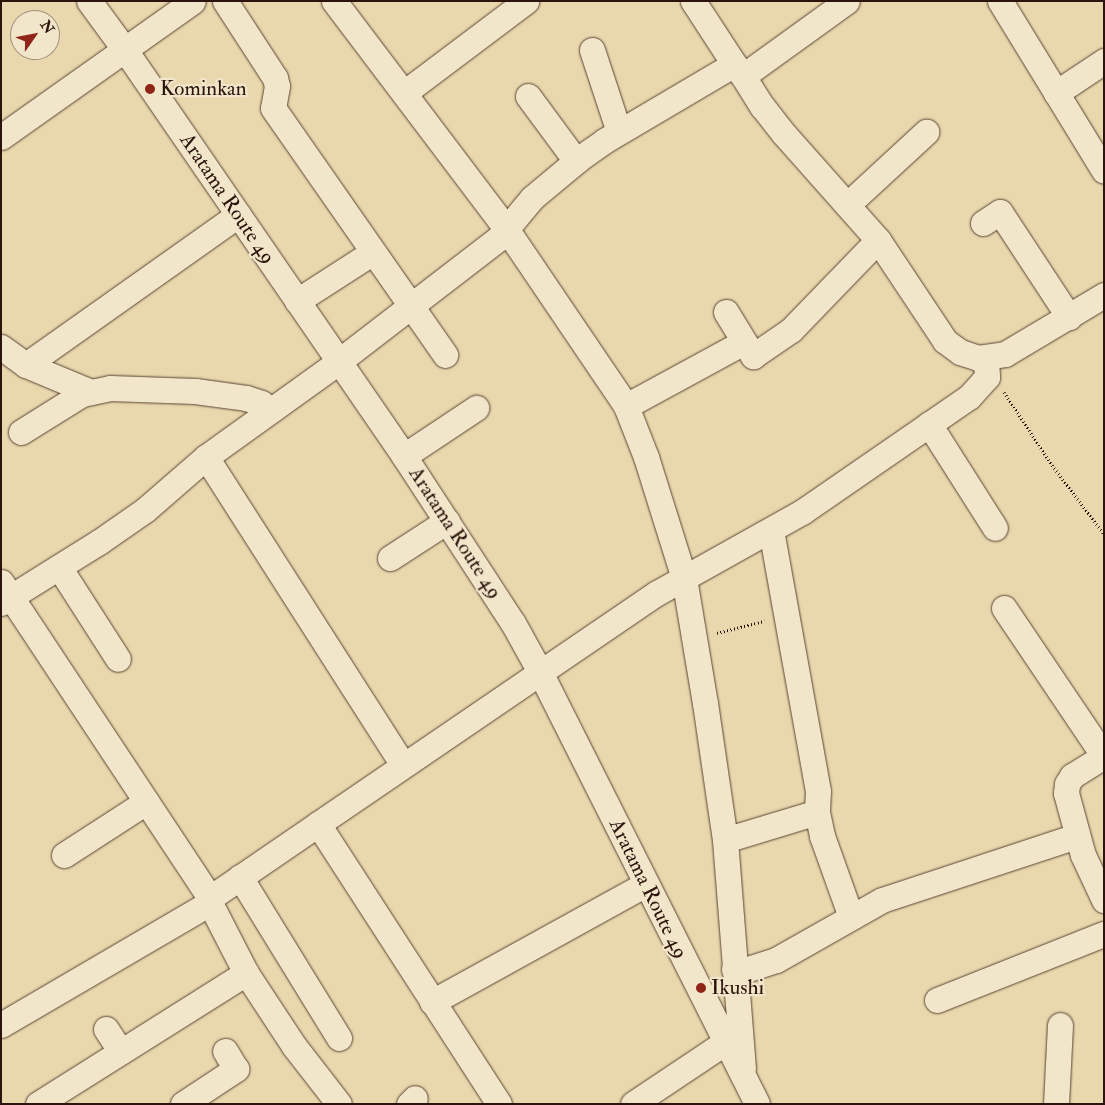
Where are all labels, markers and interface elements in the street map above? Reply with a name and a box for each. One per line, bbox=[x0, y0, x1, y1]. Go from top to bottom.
north arrow bbox=[10, 10, 60, 60]
text: N bbox=[37, 17, 58, 37]
place label: Kominkan bbox=[160, 76, 246, 102]
marker: Kominkan bbox=[144, 83, 156, 95]
street label: Aratama Route 49 bbox=[174, 129, 280, 269]
street label: Aratama Route 49 bbox=[403, 462, 507, 604]
street label: Aratama Route 49 bbox=[603, 815, 693, 963]
place label: Ikushi bbox=[711, 975, 764, 1001]
marker: Ikushi bbox=[695, 982, 707, 994]

